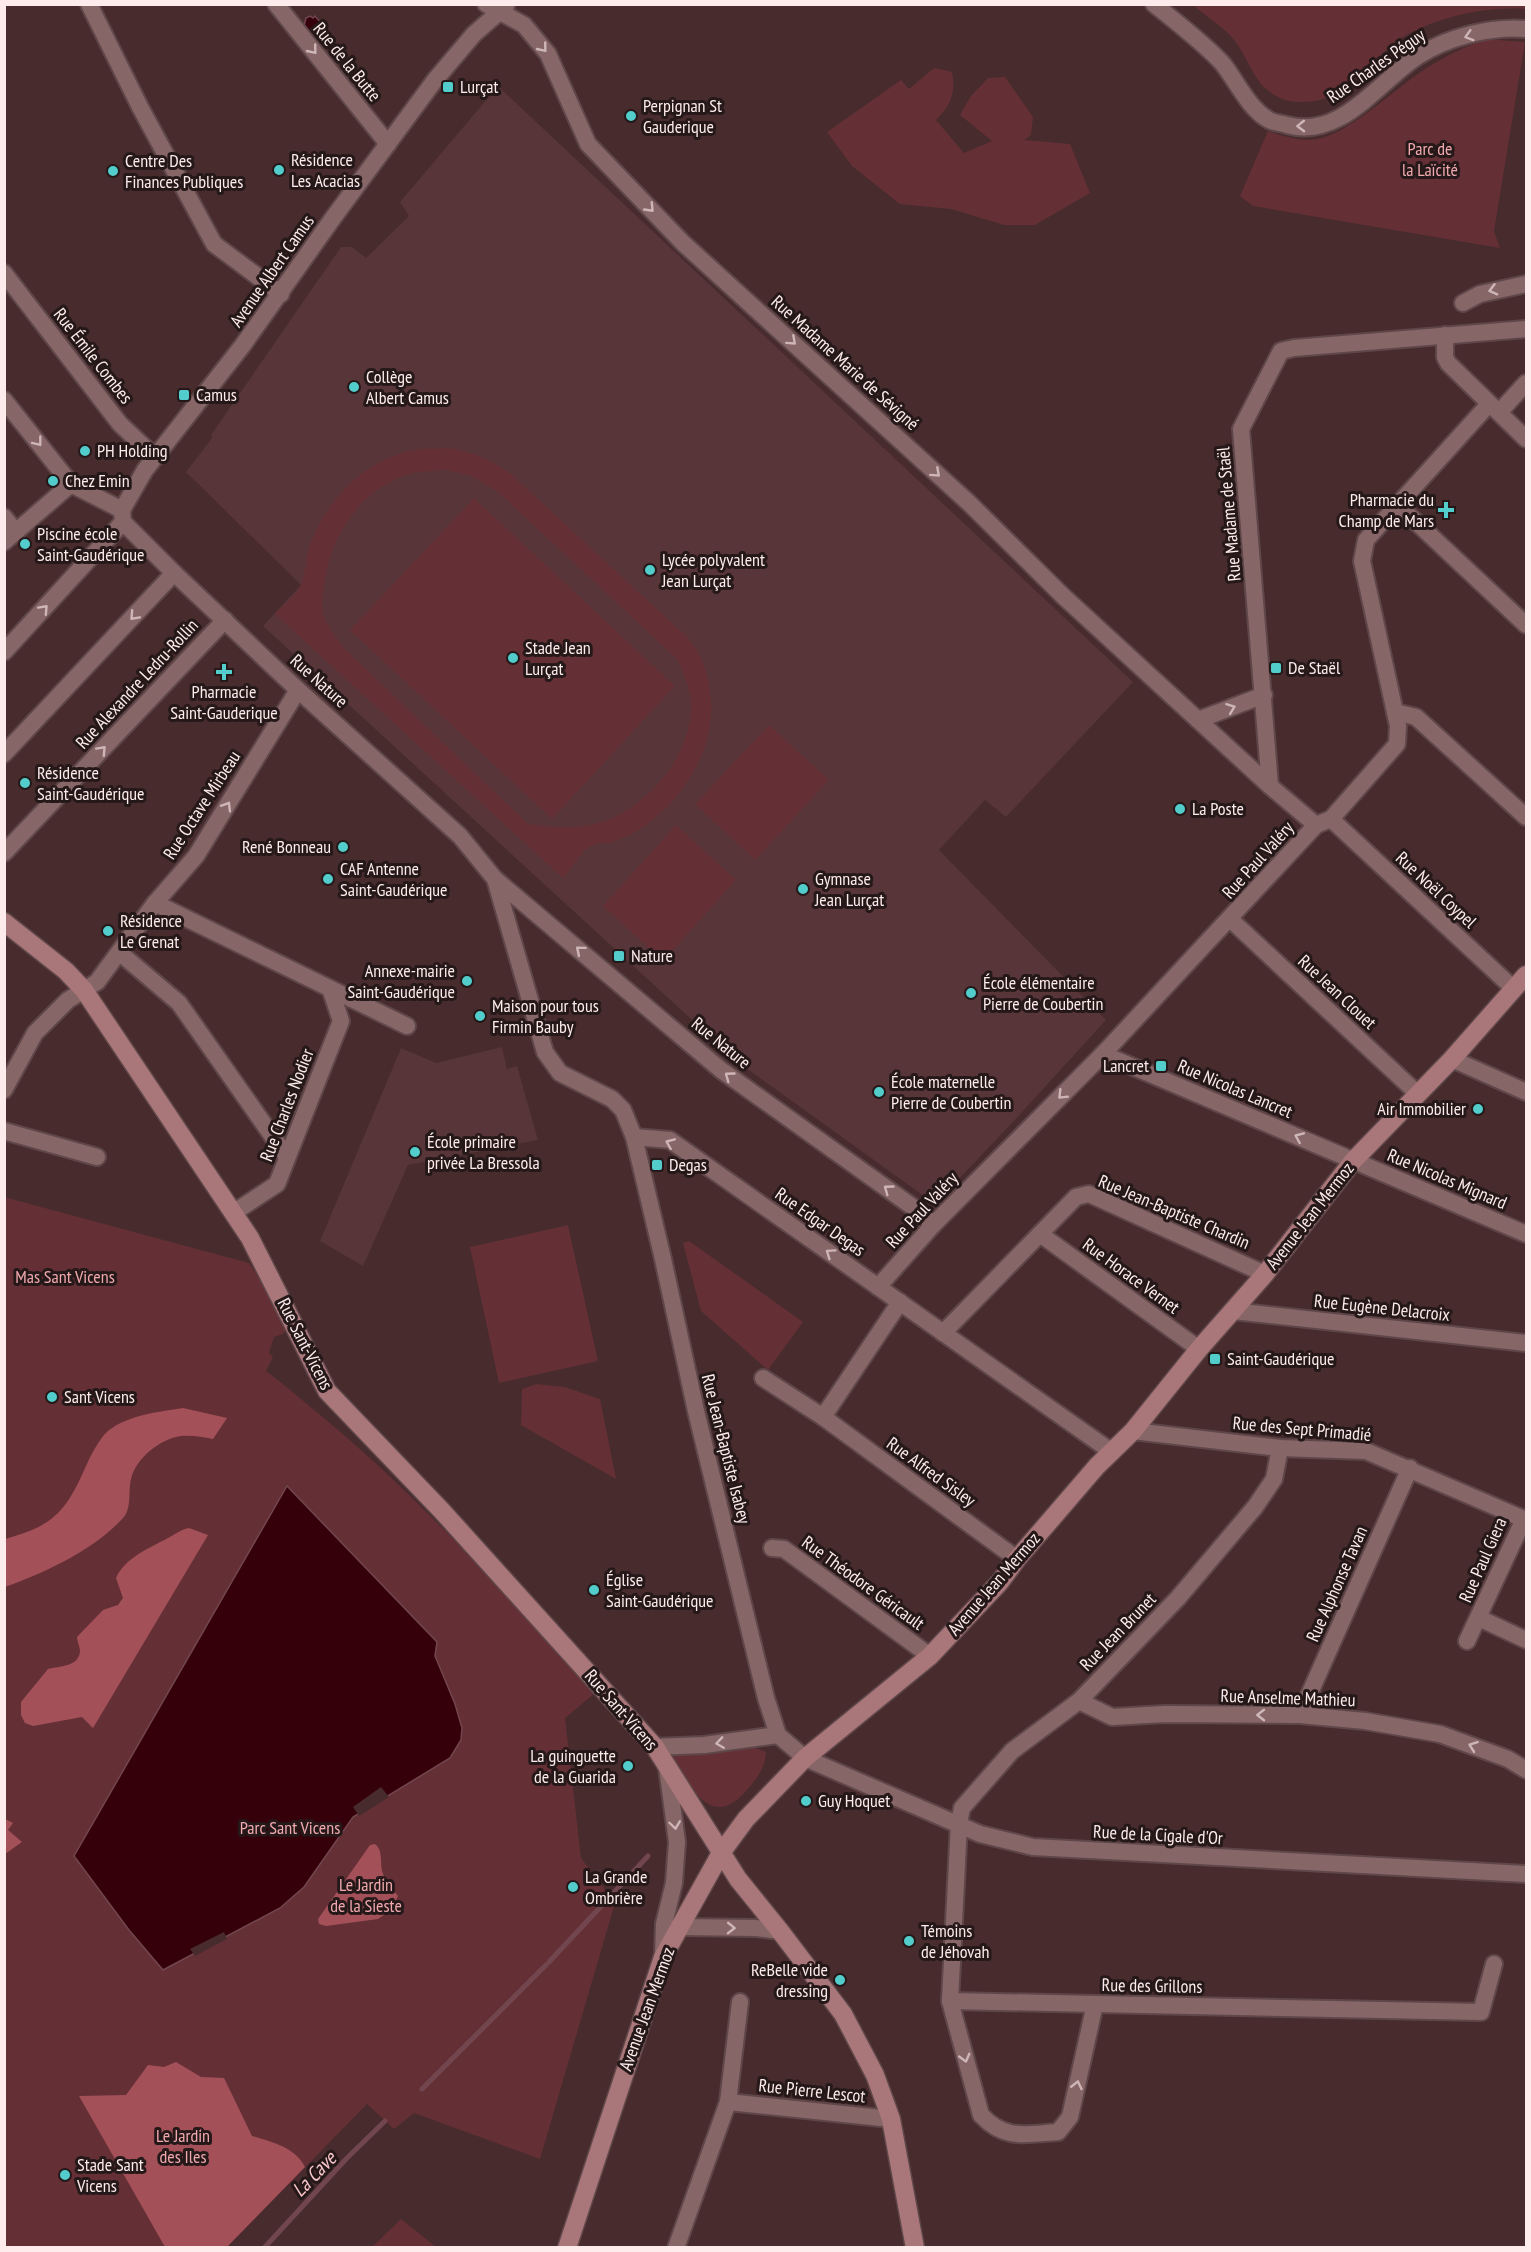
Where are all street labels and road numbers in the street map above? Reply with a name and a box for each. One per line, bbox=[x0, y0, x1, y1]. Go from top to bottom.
street label: Rue de la Butte bbox=[308, 17, 386, 106]
street label: Rue Charles Péguy bbox=[1322, 23, 1429, 108]
street label: Avenue Albert Camus bbox=[224, 210, 319, 331]
street label: Rue Madame Marie de Sévigné bbox=[767, 290, 924, 435]
street label: Rue Émile Combes bbox=[49, 303, 138, 408]
street label: Rue Madame de Staël bbox=[1211, 445, 1246, 582]
street label: Rue Alexandre Ledru-Rollin bbox=[70, 614, 203, 753]
street label: Rue Nature bbox=[286, 649, 353, 713]
street label: Rue Octave Mirbeau bbox=[158, 746, 245, 863]
street label: Rue Paul Valéry bbox=[1217, 816, 1298, 903]
street label: Rue Noël Coypel bbox=[1391, 846, 1482, 933]
street label: Rue Jean Clouet bbox=[1293, 950, 1381, 1034]
street label: Rue Nature bbox=[687, 1012, 756, 1073]
street label: Rue Charles Nodier bbox=[254, 1045, 319, 1165]
street label: Rue Nicolas Lancret bbox=[1174, 1054, 1296, 1123]
street label: Rue Nicolas Mignard bbox=[1384, 1143, 1510, 1214]
street label: Avenue Jean Mermoz bbox=[1261, 1158, 1359, 1274]
street label: Rue Paul Valéry bbox=[880, 1167, 963, 1253]
street label: Rue Jean-Baptiste Chardin bbox=[1095, 1169, 1253, 1254]
street label: Rue Edgar Degas bbox=[771, 1182, 870, 1261]
street label: Rue Horace Vernet bbox=[1078, 1233, 1184, 1319]
street label: Rue Eugène Delacroix bbox=[1313, 1289, 1452, 1326]
street label: Rue Sant-Vicens bbox=[273, 1294, 338, 1394]
street label: Rue Jean-Baptiste Isabey bbox=[697, 1372, 756, 1526]
street label: Rue des Sept Primadié bbox=[1232, 1411, 1372, 1446]
street label: Rue Alfred Sisley bbox=[882, 1432, 980, 1512]
street label: Rue Paul Giera bbox=[1454, 1514, 1511, 1606]
street label: Rue Alphonse Tavan bbox=[1301, 1522, 1372, 1645]
street label: Avenue Jean Mermoz bbox=[942, 1527, 1045, 1640]
street label: Rue Théodore Géricault bbox=[798, 1530, 929, 1635]
street label: Rue Jean Brunet bbox=[1075, 1588, 1161, 1676]
street label: Rue Sant-Vicens bbox=[580, 1664, 663, 1755]
street label: Rue Anselme Mathieu bbox=[1220, 1684, 1356, 1711]
street label: Rue de la Cigale d'Or bbox=[1093, 1820, 1224, 1849]
street label: Avenue Jean Mermoz bbox=[614, 1944, 680, 2074]
street label: Rue des Grillons bbox=[1101, 1973, 1203, 1998]
street label: Rue Pierre Lescot bbox=[757, 2073, 867, 2108]

